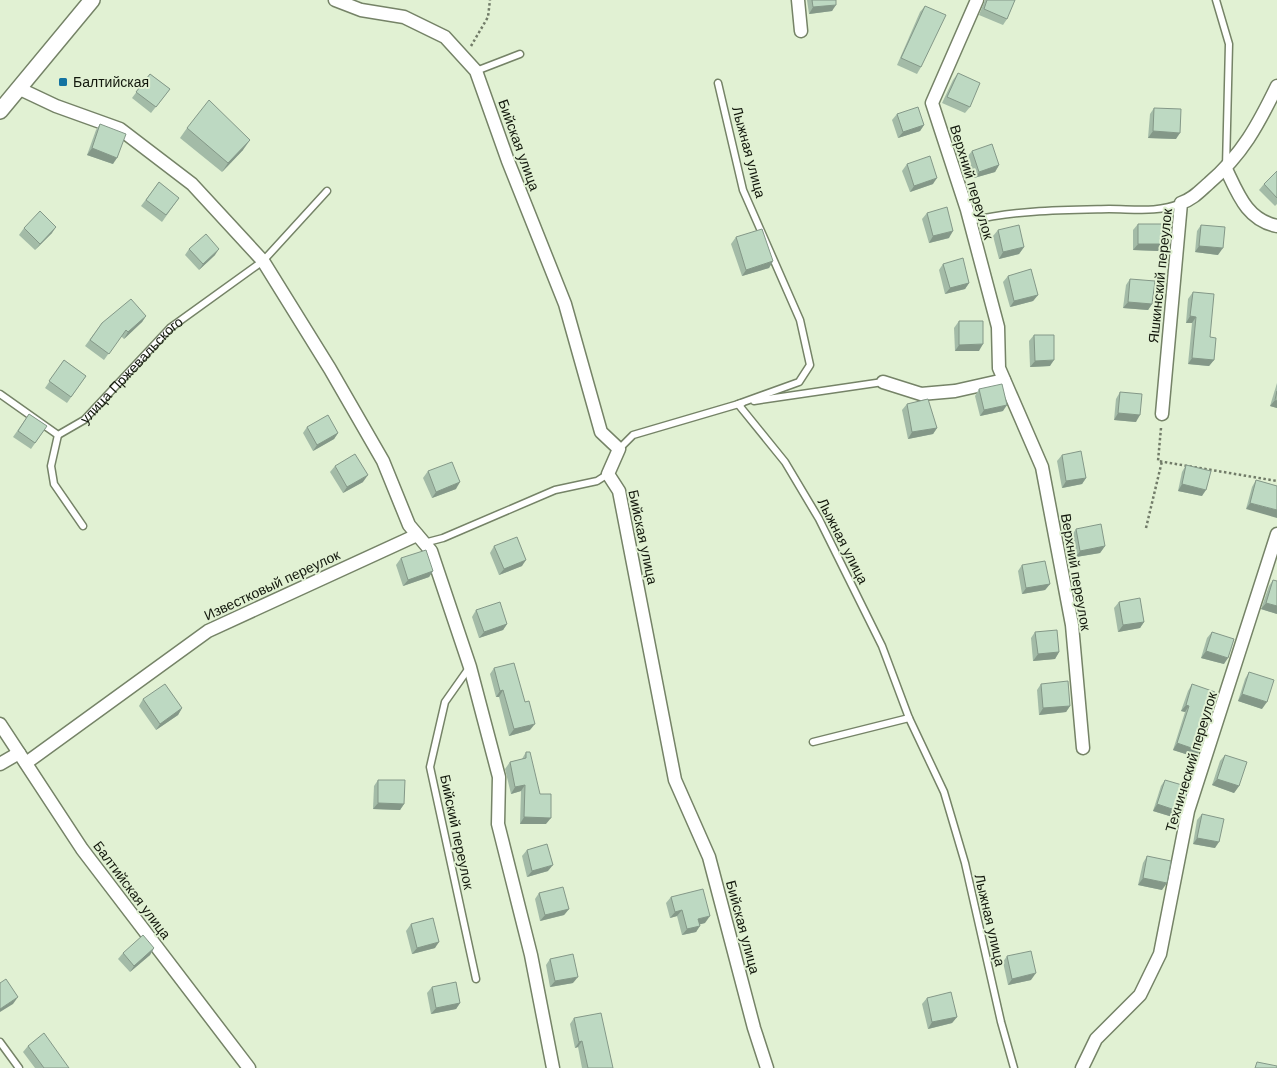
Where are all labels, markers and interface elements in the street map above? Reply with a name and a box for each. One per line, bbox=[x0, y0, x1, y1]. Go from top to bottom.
place label: Балтийская bbox=[73, 74, 149, 90]
marker: Балтийская bbox=[57, 76, 69, 88]
street label: Бийская улица bbox=[495, 97, 543, 193]
street label: Лыжная улица bbox=[729, 104, 769, 200]
street label: Верхний переулок bbox=[947, 123, 997, 242]
street label: Яшкинский переулок bbox=[1145, 207, 1175, 344]
street label: улица Пржевальского bbox=[77, 313, 186, 427]
street label: Бийская улица bbox=[625, 488, 661, 586]
street label: Лыжная улица bbox=[815, 495, 872, 587]
street label: Верхний переулок bbox=[1058, 512, 1094, 633]
street label: Известковый переулок bbox=[202, 546, 343, 624]
street label: Технический переулок bbox=[1162, 689, 1220, 834]
street label: Бийский переулок bbox=[437, 773, 477, 892]
street label: Балтийская улица bbox=[90, 838, 174, 942]
street label: Лыжная улица bbox=[972, 872, 1008, 968]
street label: Бийская улица bbox=[723, 879, 763, 976]

